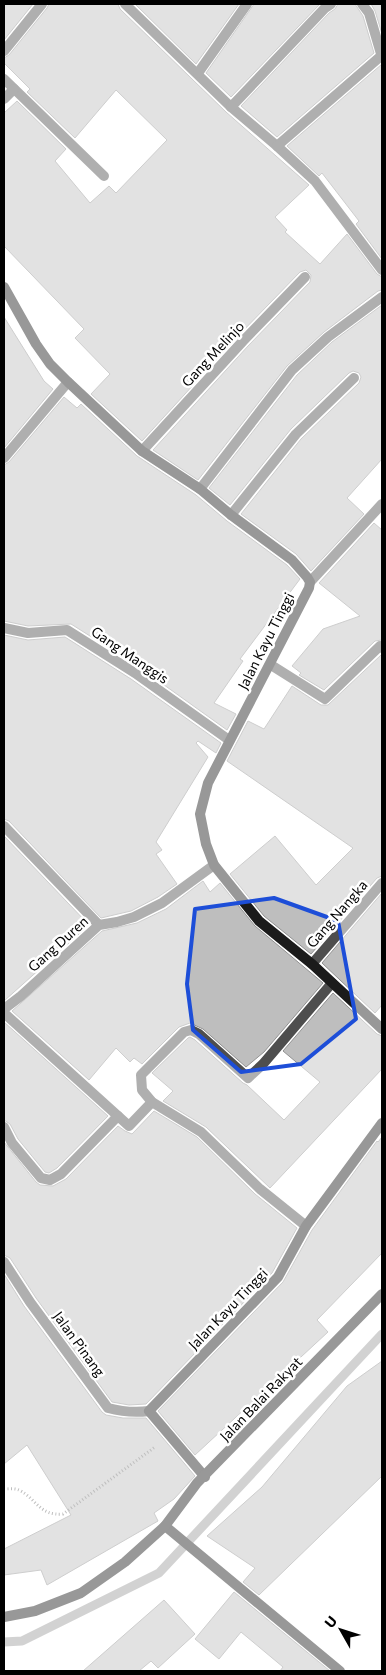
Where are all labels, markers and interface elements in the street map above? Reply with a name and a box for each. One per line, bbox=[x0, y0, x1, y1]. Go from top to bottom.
street label: Gang Melinjo bbox=[178, 317, 247, 390]
street label: Jalan Kayu Tinggi bbox=[234, 589, 297, 692]
street label: Gang Manggis bbox=[88, 622, 172, 687]
street label: Gang Nangka bbox=[303, 876, 371, 951]
street label: Gang Duren bbox=[24, 912, 91, 975]
street label: Jalan Kayu Tinggi bbox=[184, 1264, 271, 1353]
street label: Jalan Pinang bbox=[50, 1308, 109, 1380]
street label: Jalan Balai Rakyat bbox=[216, 1353, 305, 1444]
north arrow bbox=[316, 1605, 366, 1655]
text: U bbox=[321, 1612, 340, 1631]

